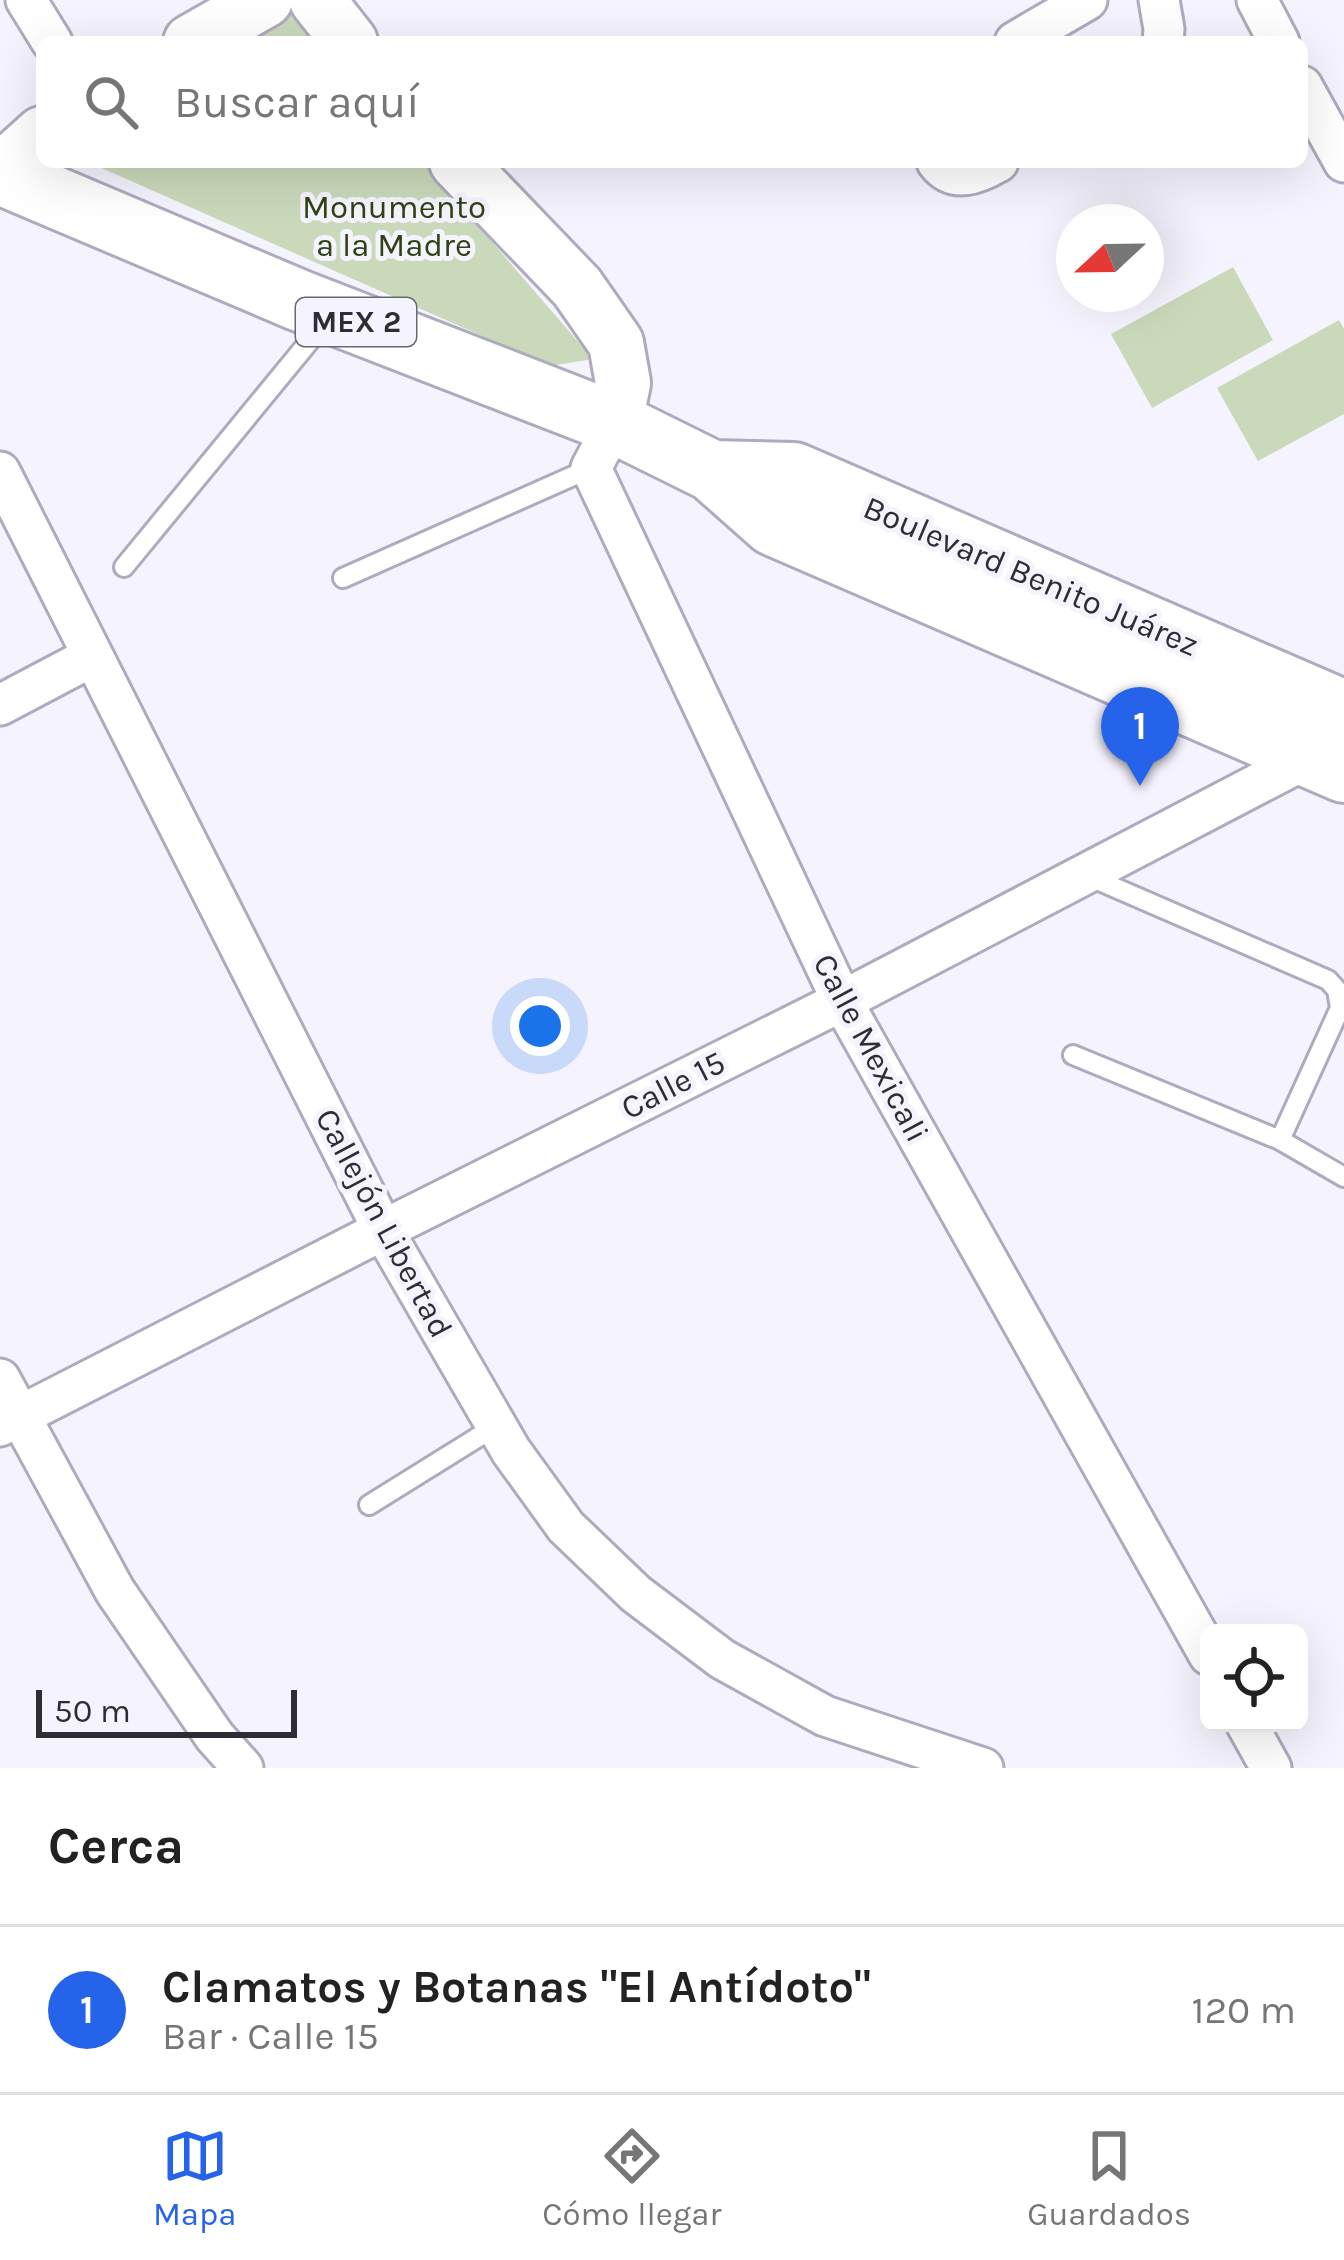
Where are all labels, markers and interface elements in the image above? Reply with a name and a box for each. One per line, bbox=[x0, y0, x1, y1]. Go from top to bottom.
search box bbox=[36, 36, 1308, 168]
icon: search bbox=[78, 69, 144, 135]
text: Buscar aquí bbox=[174, 76, 420, 128]
park label: Monumento a la Madre bbox=[302, 188, 486, 264]
north arrow bbox=[1056, 204, 1164, 312]
road number: MEX 2 bbox=[296, 298, 416, 346]
street label: Boulevard Benito Juárez bbox=[858, 488, 1204, 664]
pin: 1 bbox=[1101, 687, 1179, 786]
street label: Calle Mexicali bbox=[806, 947, 936, 1149]
your location bbox=[510, 996, 570, 1056]
street label: Calle 15 bbox=[615, 1043, 731, 1127]
street label: Callejón Libertad bbox=[308, 1102, 460, 1344]
map controls bbox=[1200, 1624, 1308, 1732]
button: locate bbox=[1200, 1624, 1308, 1732]
scale bar bbox=[36, 1684, 297, 1737]
text: 50 m bbox=[54, 1692, 131, 1730]
text: Cerca bbox=[48, 1816, 184, 1876]
text: Clamatos y Botanas "El Antídoto" bbox=[162, 1961, 871, 2013]
text: 1 bbox=[80, 1987, 94, 2033]
text: 120 m bbox=[1192, 1987, 1296, 2033]
text: Bar · Calle 15 bbox=[162, 2013, 379, 2059]
tab: Mapa bbox=[153, 2123, 236, 2233]
tab: Cómo llegar bbox=[542, 2123, 721, 2233]
tab: Guardados bbox=[1027, 2123, 1191, 2233]

